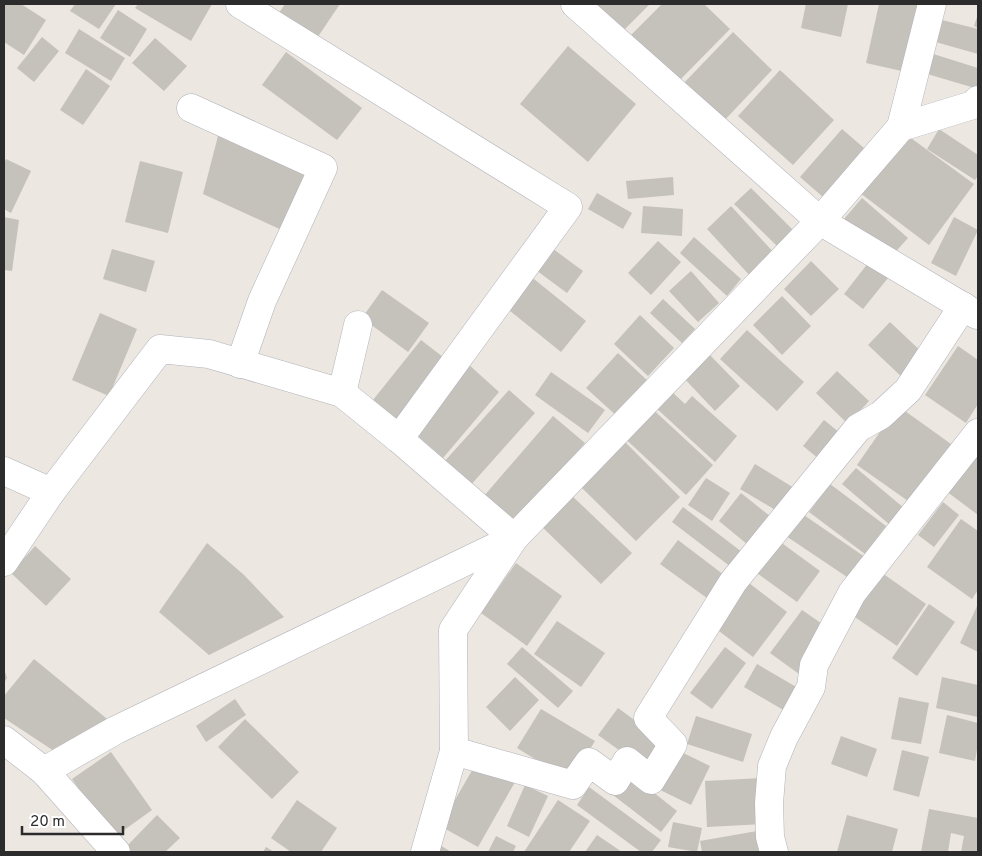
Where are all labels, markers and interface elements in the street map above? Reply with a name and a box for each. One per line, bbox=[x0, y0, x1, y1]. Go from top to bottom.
scale bar bbox=[22, 804, 124, 836]
text: 20 m bbox=[30, 813, 65, 832]

